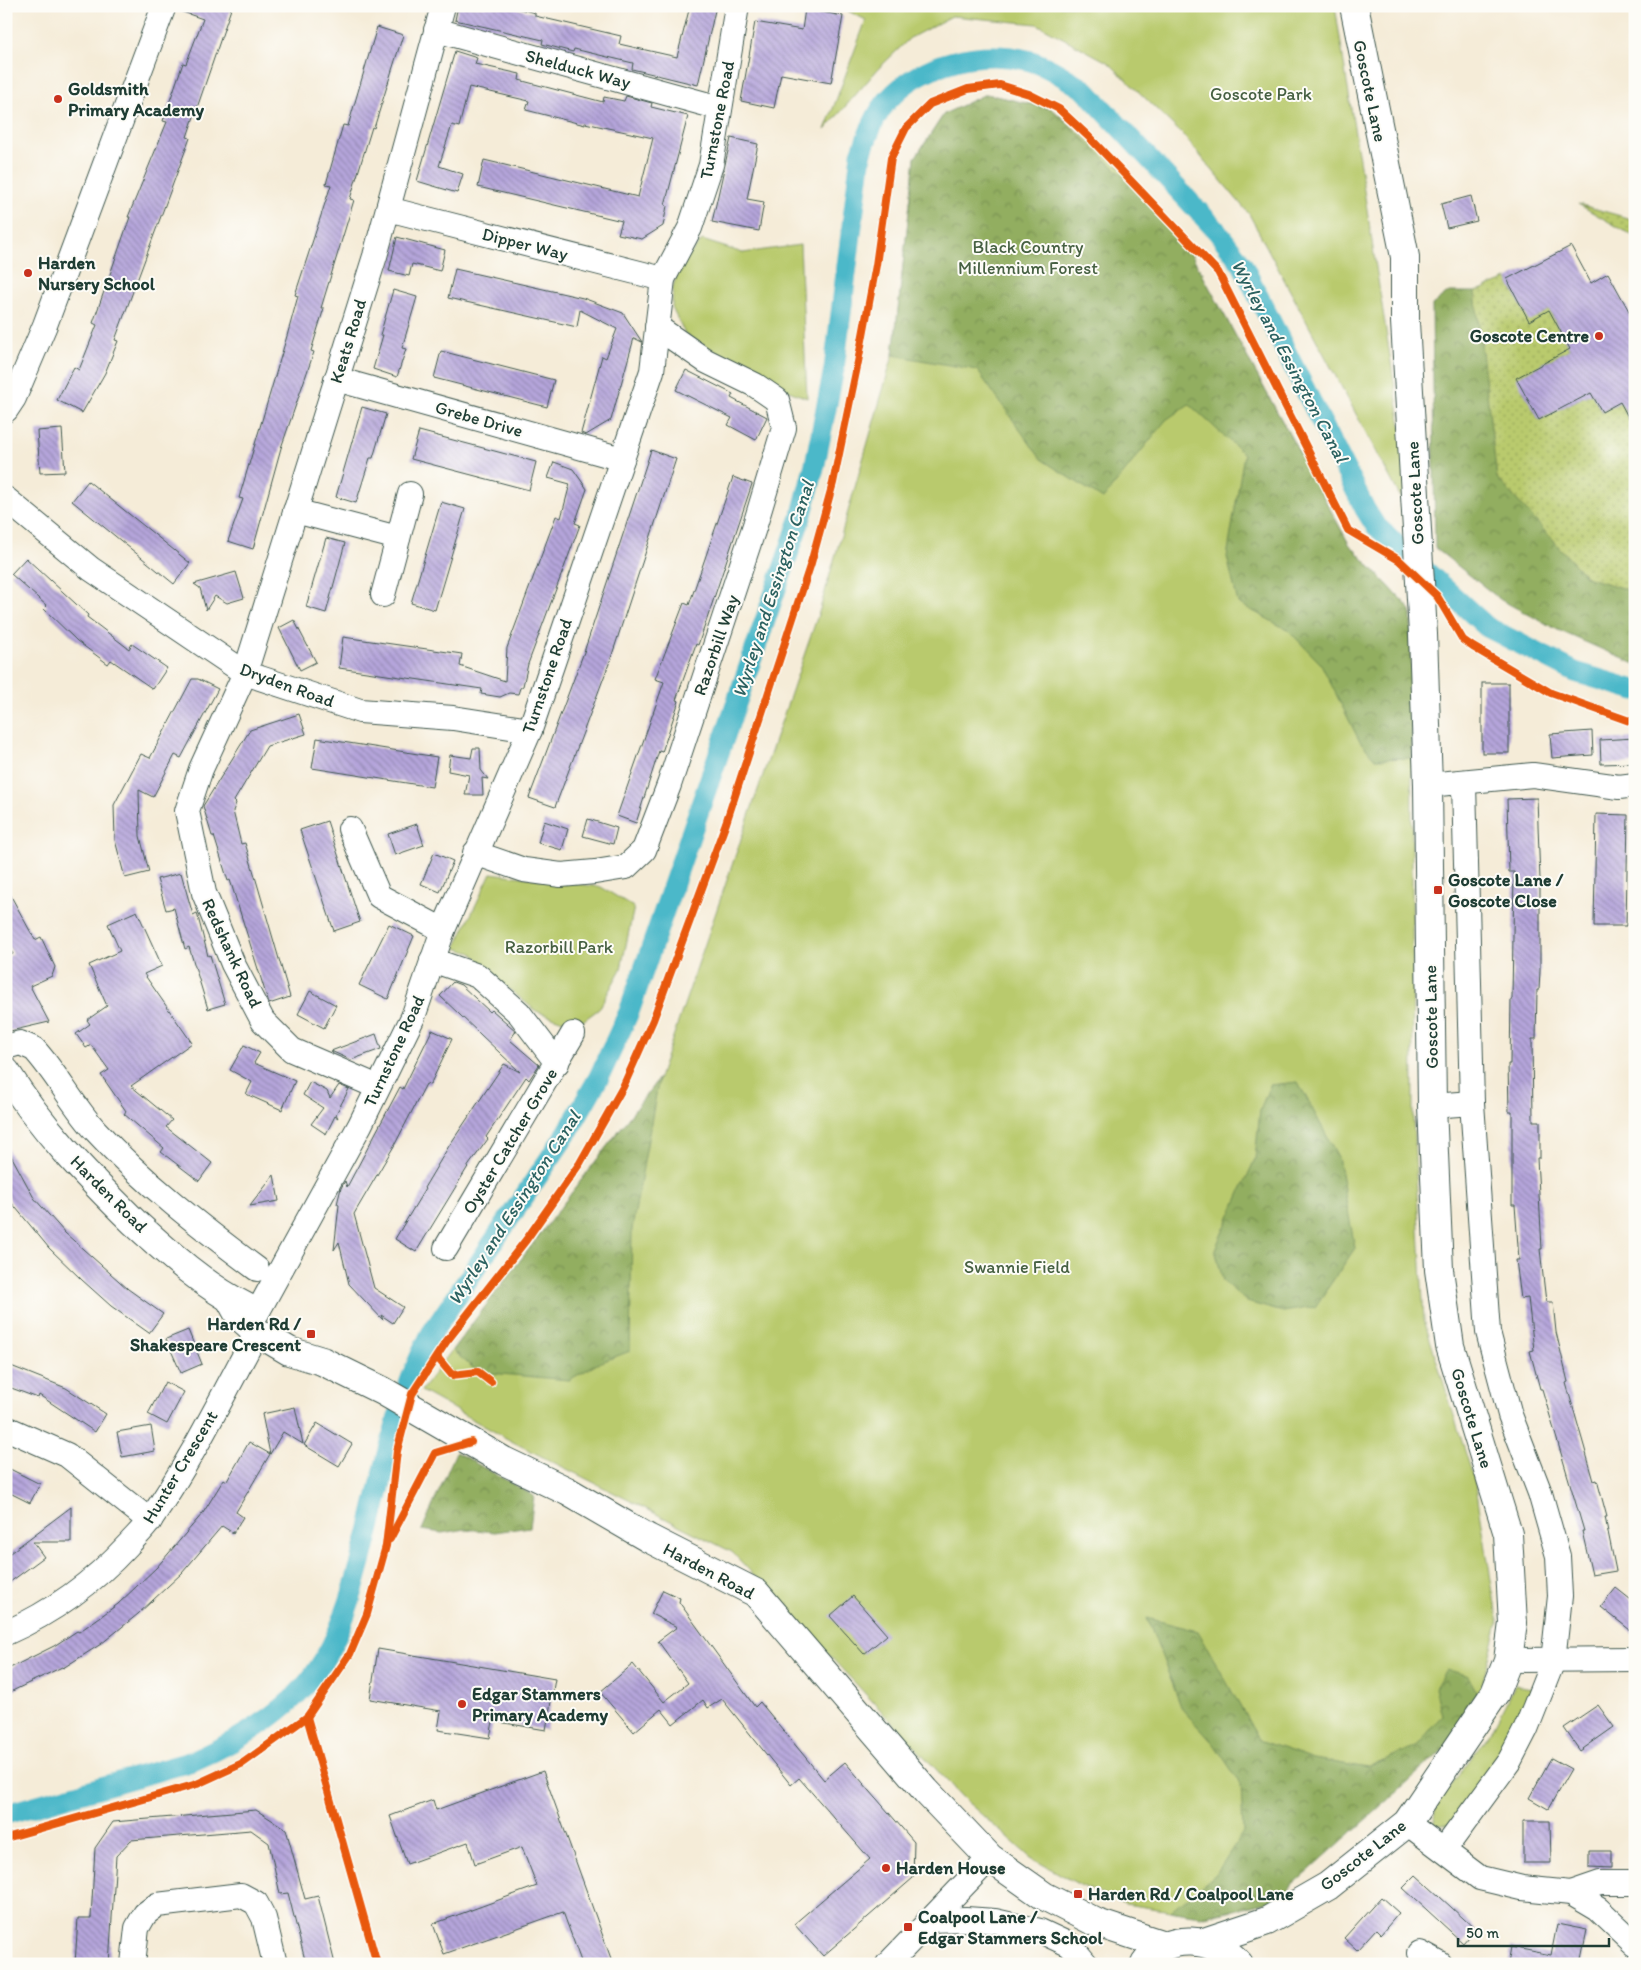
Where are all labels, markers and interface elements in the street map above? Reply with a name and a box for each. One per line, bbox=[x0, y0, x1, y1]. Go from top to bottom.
street label: Goscote Lane bbox=[1348, 38, 1392, 144]
street label: Shelduck Way bbox=[523, 44, 633, 94]
street label: Turnstone Road bbox=[695, 59, 739, 181]
place label: Goldsmith Primary Academy bbox=[68, 78, 205, 121]
park label: Goscote Park bbox=[1210, 83, 1312, 105]
marker: Goldsmith Primary Academy bbox=[52, 93, 64, 105]
street label: Dipper Way bbox=[480, 223, 571, 265]
park label: Black Country Millennium Forest bbox=[958, 236, 1098, 279]
place label: Harden Nursery School bbox=[38, 252, 156, 295]
water label: Wyrley and Essington Canal bbox=[1227, 256, 1354, 468]
marker: Harden Nursery School bbox=[22, 267, 34, 279]
street label: Keats Road bbox=[325, 296, 371, 386]
place label: Goscote Centre bbox=[1470, 325, 1589, 347]
marker: Goscote Centre bbox=[1593, 330, 1605, 342]
street label: Grebe Drive bbox=[433, 396, 525, 442]
street label: Goscote Lane bbox=[1401, 441, 1429, 545]
water label: Wyrley and Essington Canal bbox=[727, 476, 819, 700]
street label: Razorbill Way bbox=[688, 591, 744, 698]
street label: Turnstone Road bbox=[517, 615, 577, 737]
street label: Dryden Road bbox=[237, 658, 338, 712]
place label: Goscote Lane / Goscote Close bbox=[1448, 869, 1564, 912]
marker: Goscote Lane / Goscote Close bbox=[1432, 884, 1444, 896]
street label: Redshank Road bbox=[197, 895, 267, 1011]
park label: Razorbill Park bbox=[505, 936, 614, 958]
street label: Goscote Lane bbox=[1419, 965, 1443, 1069]
street label: Turnstone Road bbox=[359, 992, 430, 1110]
street label: Oyster Catcher Grove bbox=[458, 1064, 562, 1218]
water label: Wyrley and Essington Canal bbox=[443, 1105, 586, 1309]
street label: Harden Road bbox=[66, 1151, 152, 1237]
park label: Swannie Field bbox=[964, 1256, 1070, 1278]
place label: Harden Rd / Shakespeare Crescent bbox=[130, 1313, 301, 1356]
marker: Harden Rd / Shakespeare Crescent bbox=[305, 1328, 317, 1340]
street label: Goscote Lane bbox=[1446, 1365, 1498, 1471]
street label: Hunter Crescent bbox=[138, 1406, 223, 1528]
street label: Harden Road bbox=[659, 1538, 759, 1604]
place label: Edgar Stammers Primary Academy bbox=[472, 1683, 609, 1726]
marker: Edgar Stammers Primary Academy bbox=[456, 1698, 468, 1710]
street label: Goscote Lane bbox=[1315, 1814, 1411, 1896]
place label: Harden House bbox=[896, 1857, 1006, 1879]
marker: Harden House bbox=[880, 1862, 892, 1874]
place label: Harden Rd / Coalpool Lane bbox=[1088, 1883, 1294, 1905]
marker: Harden Rd / Coalpool Lane bbox=[1072, 1888, 1084, 1900]
place label: Coalpool Lane / Edgar Stammers School bbox=[918, 1906, 1103, 1949]
scale bar bbox=[1458, 1915, 1610, 1947]
marker: Coalpool Lane / Edgar Stammers School bbox=[902, 1921, 914, 1933]
text: 50 m bbox=[1466, 1924, 1499, 1942]

